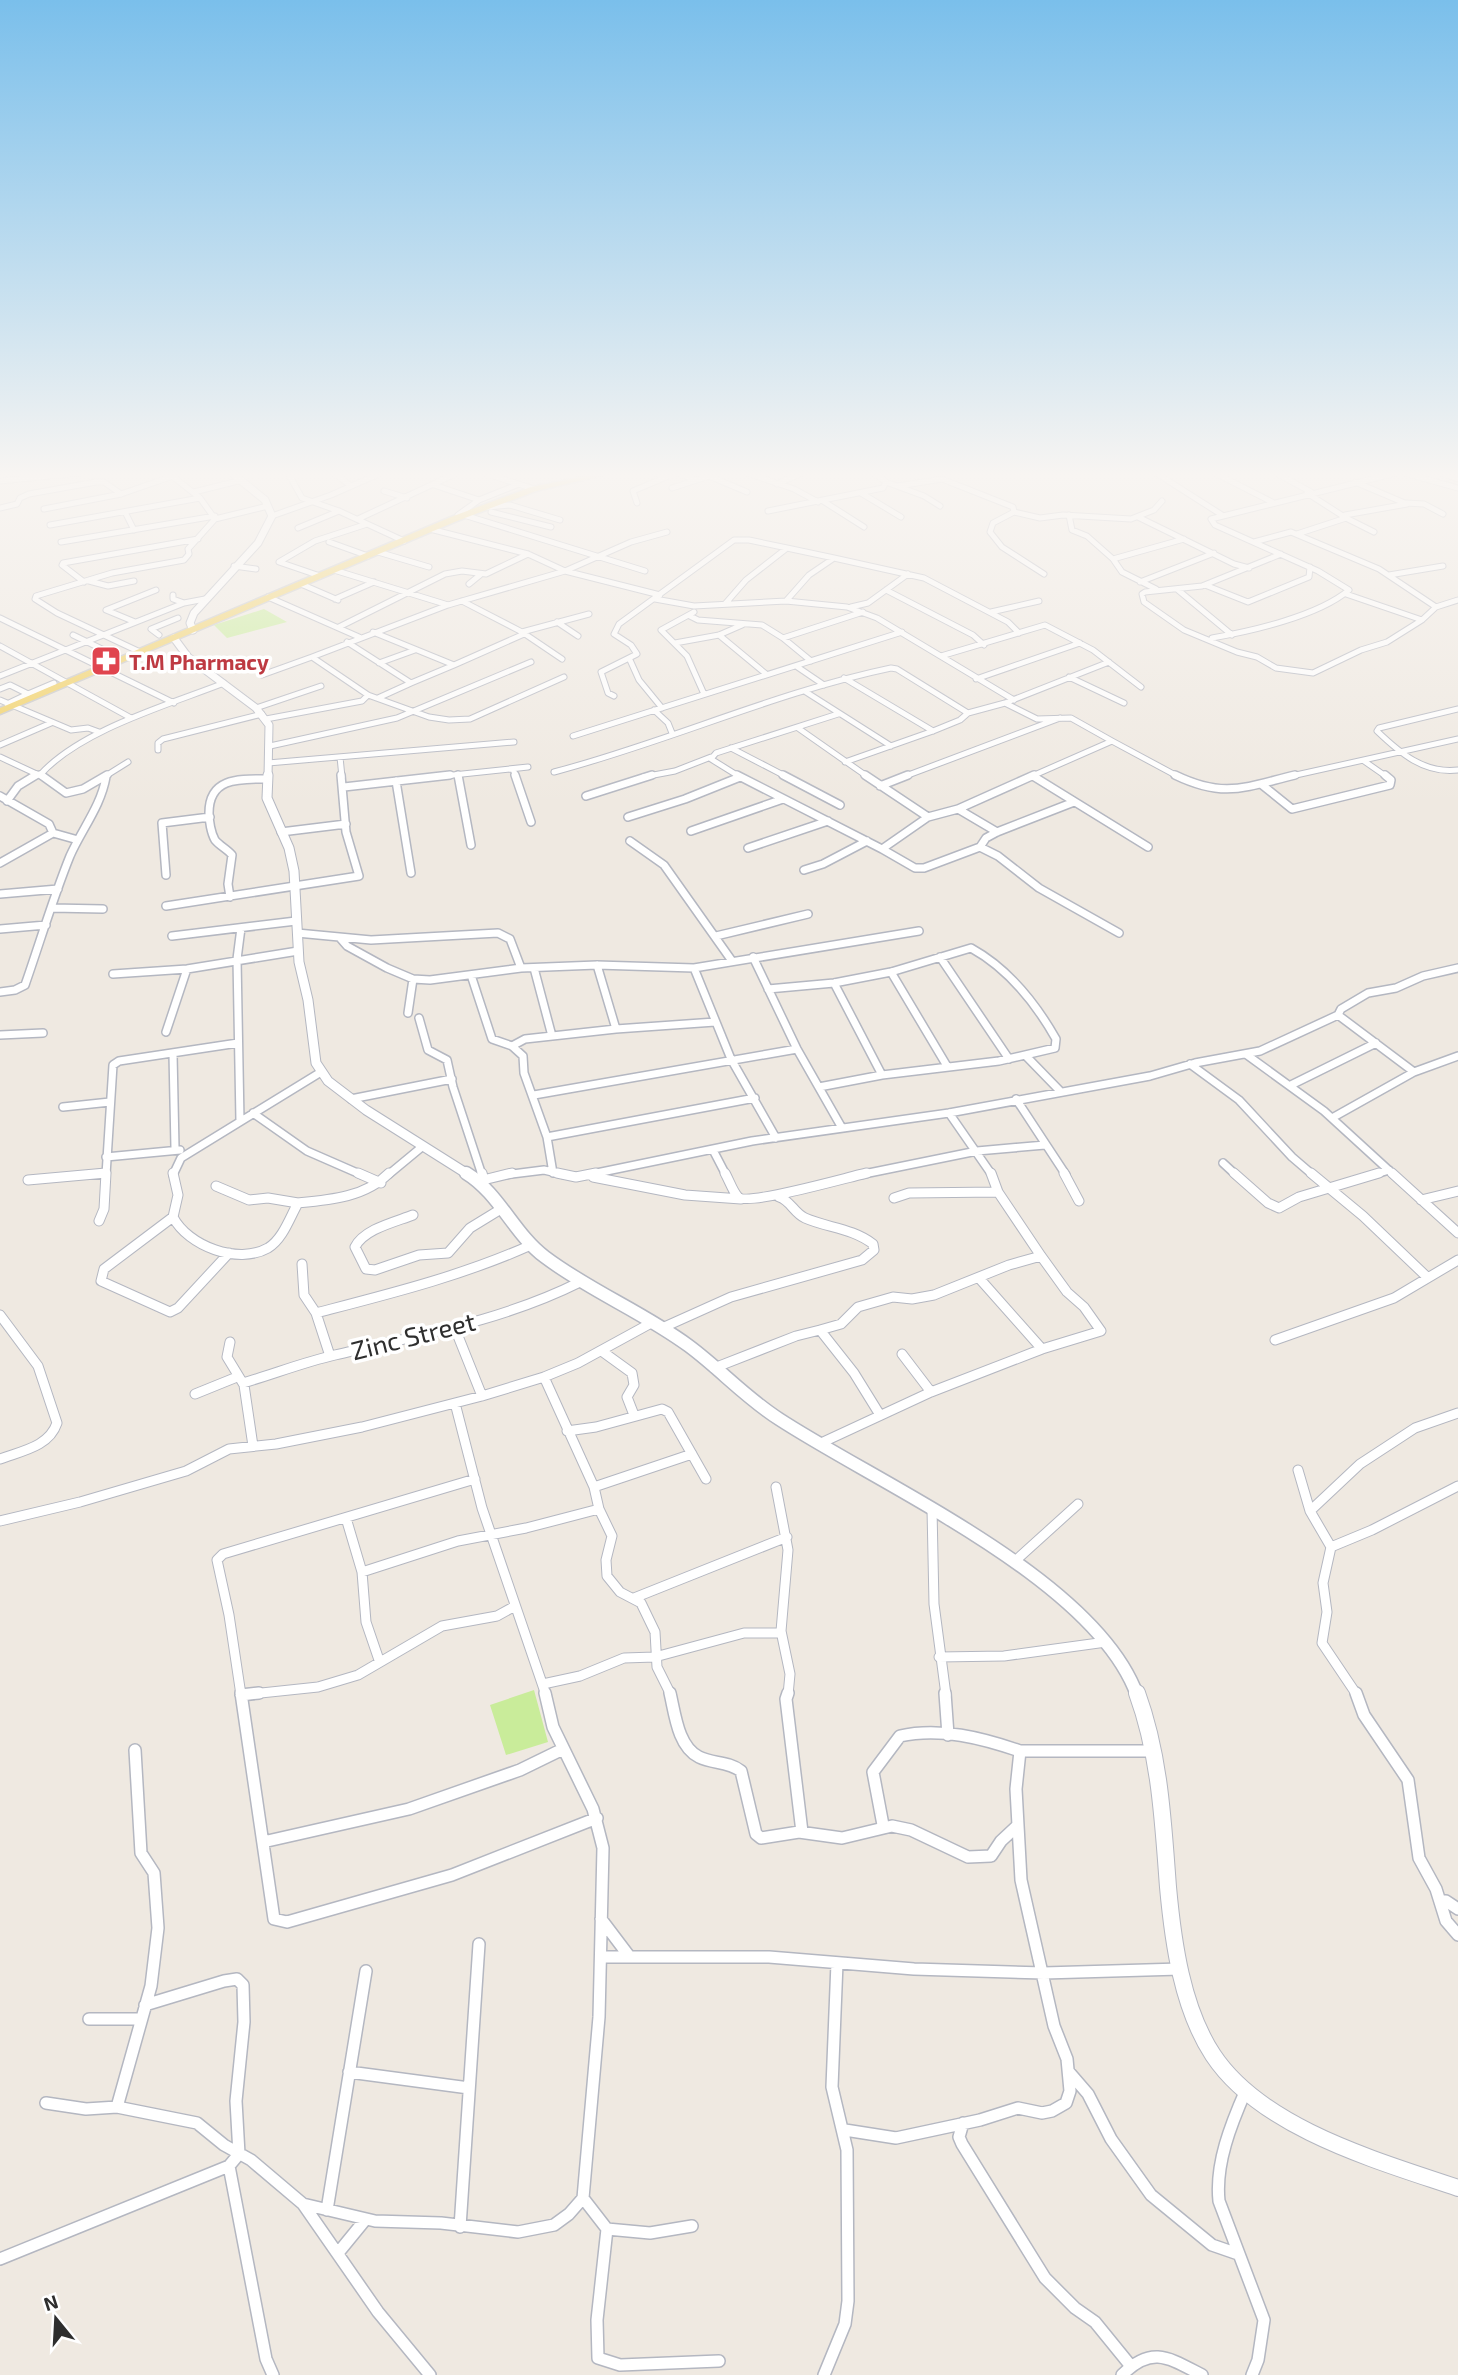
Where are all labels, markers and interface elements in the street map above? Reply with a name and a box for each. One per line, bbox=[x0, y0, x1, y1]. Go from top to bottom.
pharmacy icon: T.M Pharmacy bbox=[89, 644, 123, 678]
place label: T.M Pharmacy bbox=[129, 649, 269, 675]
street label: Zinc Street bbox=[348, 1305, 478, 1365]
north arrow bbox=[21, 2284, 91, 2354]
text: N bbox=[41, 2289, 61, 2315]

